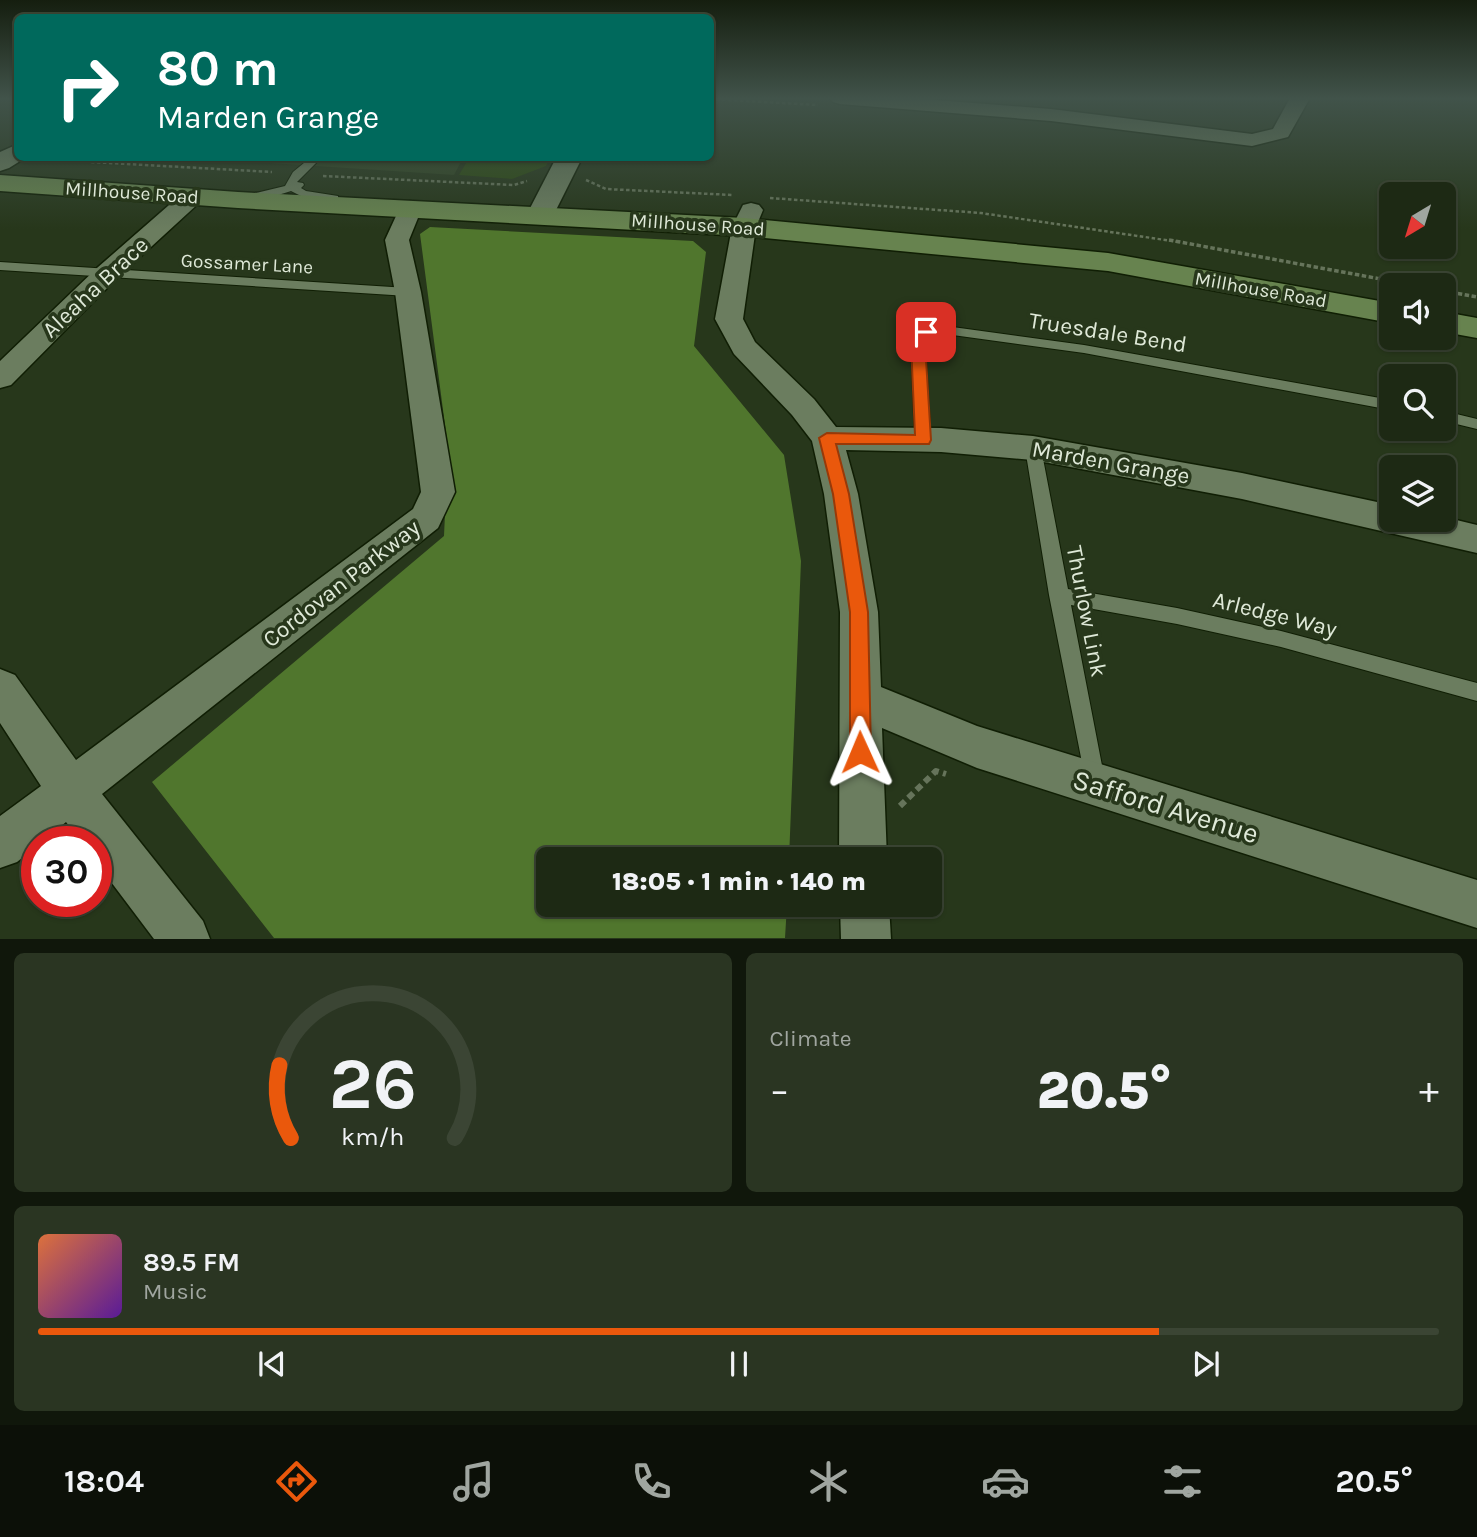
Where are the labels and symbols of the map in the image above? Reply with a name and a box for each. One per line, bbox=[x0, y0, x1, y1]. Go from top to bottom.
street label: Millhouse Road bbox=[64, 177, 199, 209]
north arrow bbox=[1379, 182, 1456, 259]
street label: Millhouse Road bbox=[630, 209, 765, 241]
street label: Aleaha Brace bbox=[37, 231, 154, 343]
street label: Gossamer Lane bbox=[180, 250, 314, 278]
street label: Millhouse Road bbox=[1193, 268, 1329, 312]
pin bbox=[896, 302, 956, 362]
street label: Truesdale Bend bbox=[1027, 307, 1189, 358]
street label: Marden Grange bbox=[1030, 435, 1192, 490]
street label: Cordovan Parkway bbox=[258, 514, 425, 653]
street label: Thurlow Link bbox=[1061, 543, 1112, 679]
street label: Arledge Way bbox=[1210, 586, 1340, 643]
position arrow bbox=[823, 715, 897, 789]
street label: Safford Avenue bbox=[1069, 763, 1263, 850]
speed limit sign: 30 bbox=[21, 826, 112, 917]

